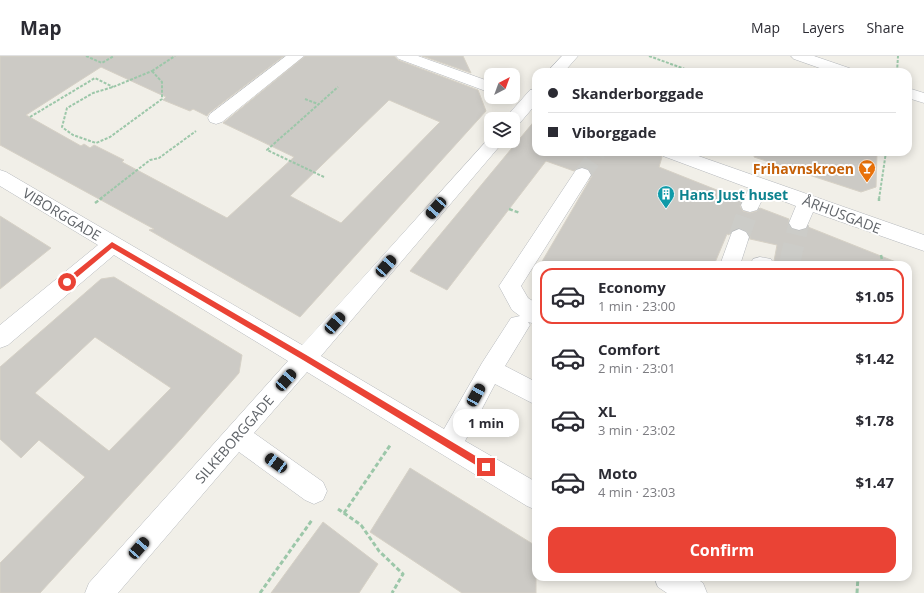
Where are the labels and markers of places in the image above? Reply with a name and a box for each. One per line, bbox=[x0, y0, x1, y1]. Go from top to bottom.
bar icon: Frihavnskroen bbox=[857, 158, 877, 183]
place label: Frihavnskroen bbox=[753, 159, 854, 178]
building icon: Hans Just huset bbox=[656, 184, 676, 209]
place label: Hans Just huset bbox=[679, 185, 788, 204]

